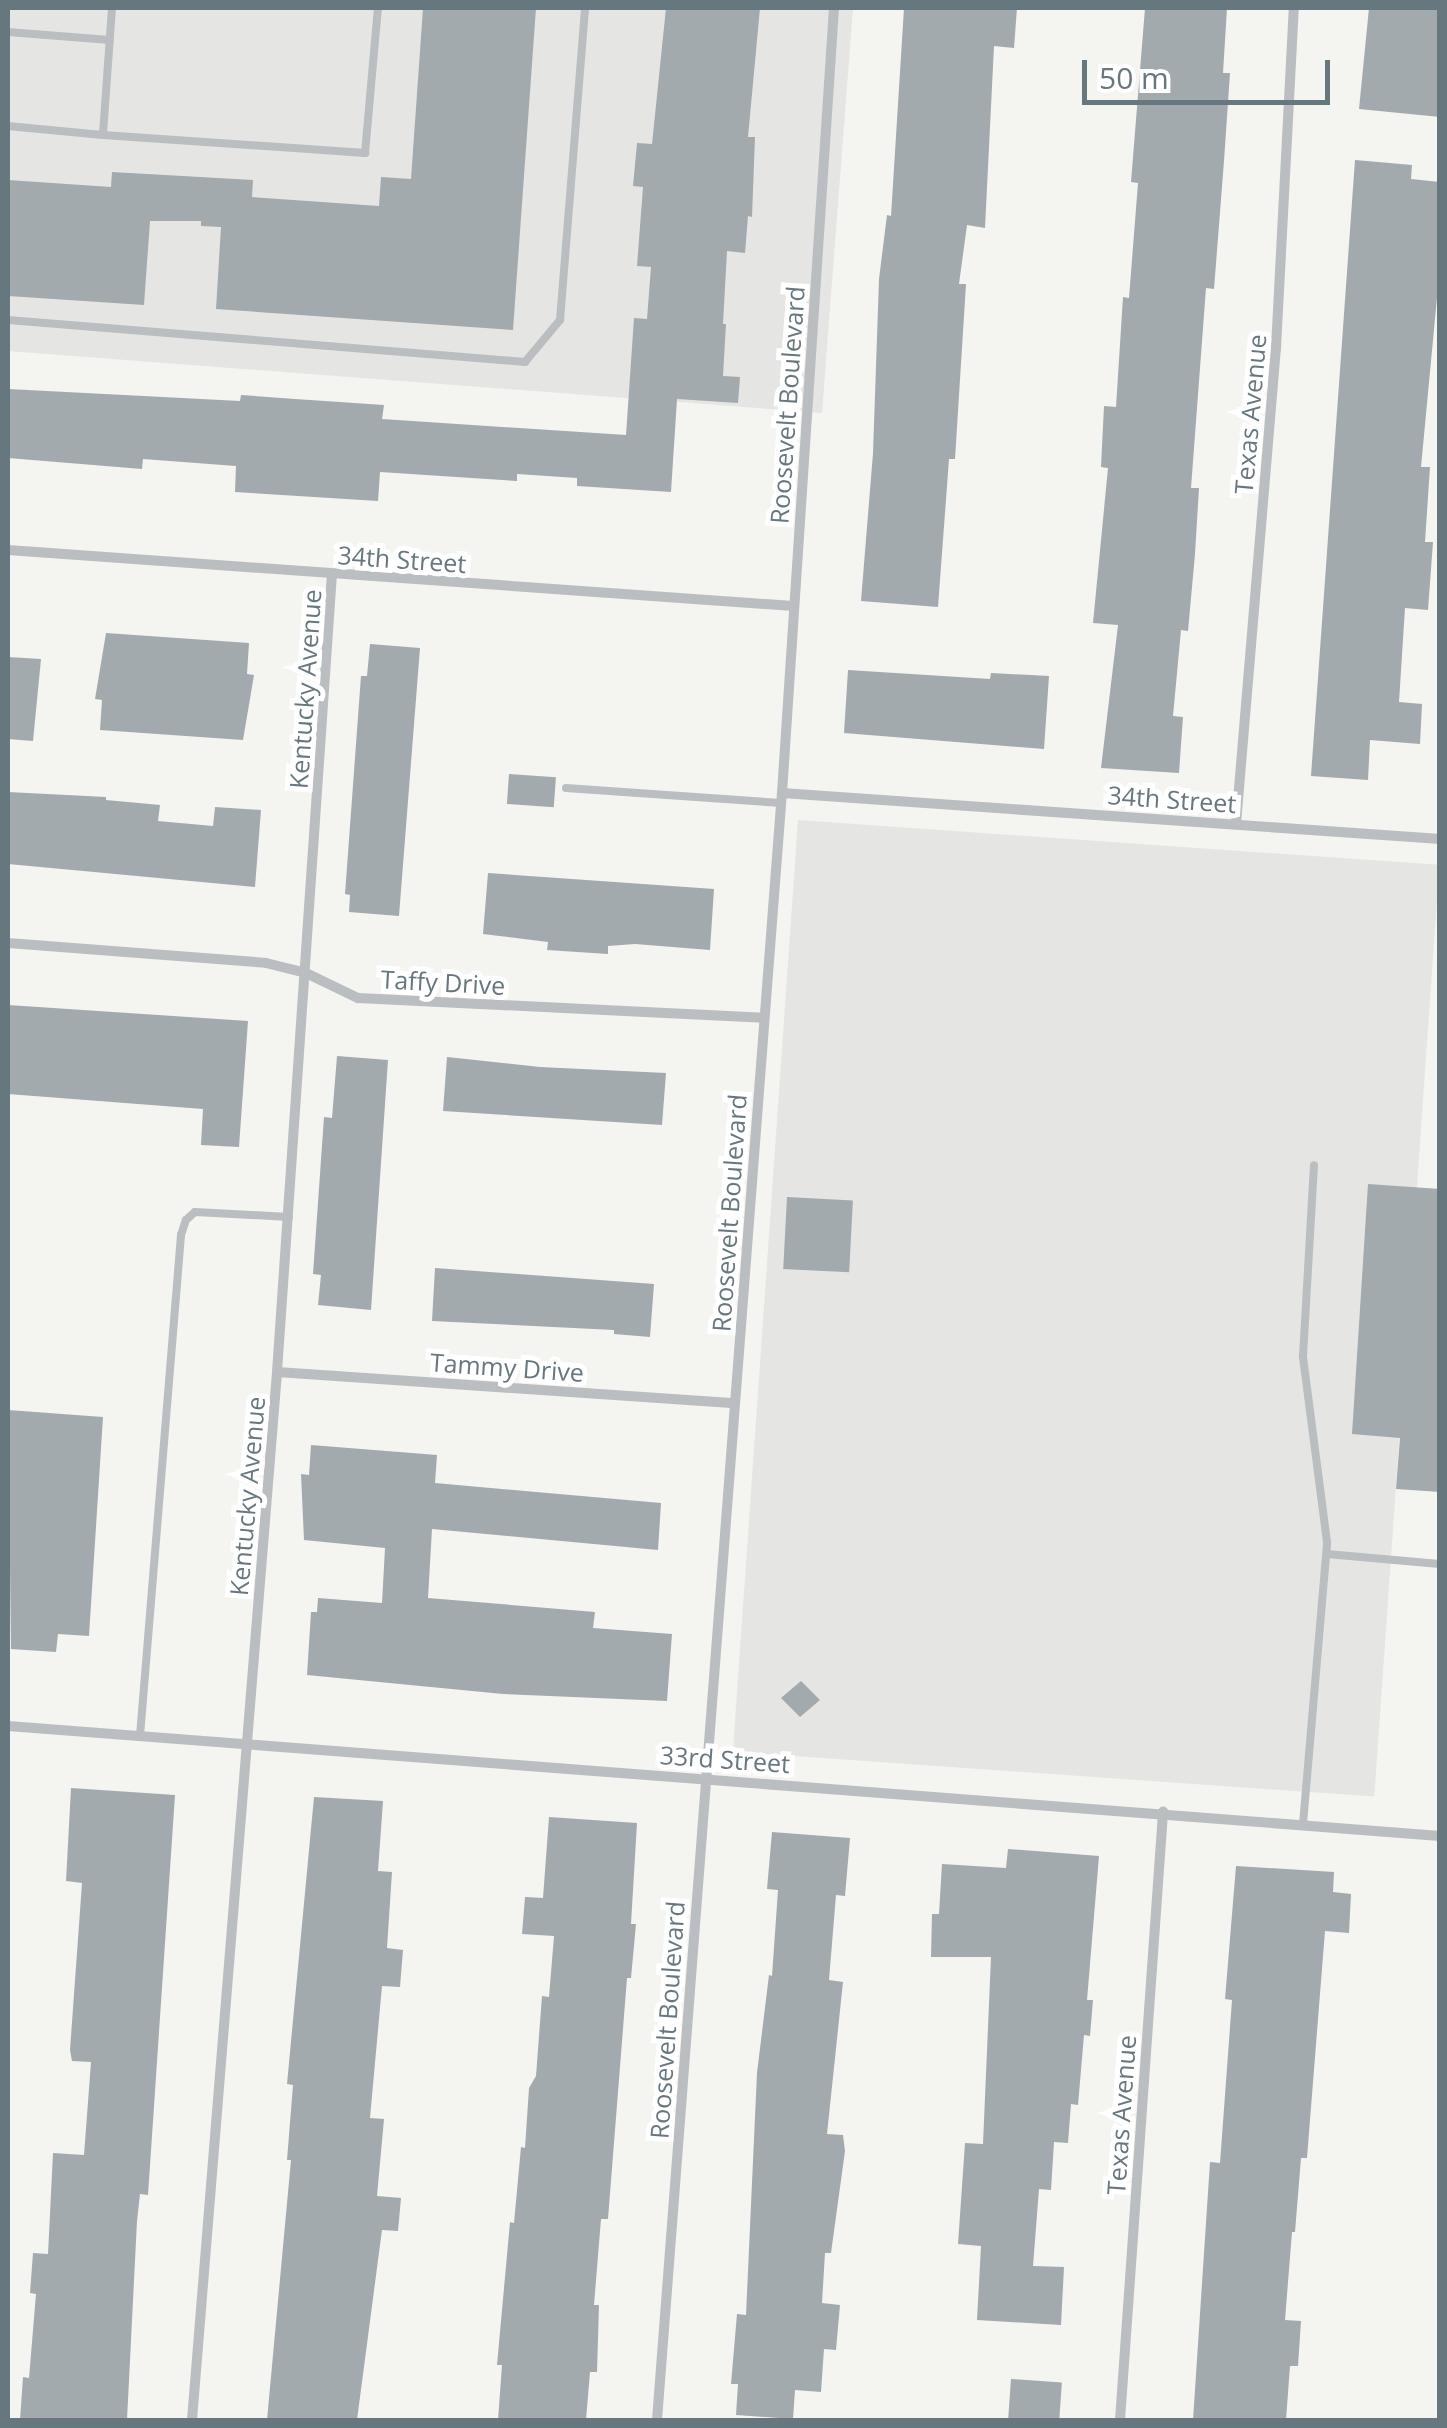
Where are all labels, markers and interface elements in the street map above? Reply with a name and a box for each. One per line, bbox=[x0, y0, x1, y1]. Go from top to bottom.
scale bar bbox=[1087, 40, 1334, 102]
text: 50 m bbox=[1099, 57, 1169, 98]
street label: Roosevelt Boulevard bbox=[764, 285, 810, 525]
street label: Texas Avenue bbox=[1228, 333, 1272, 495]
street label: 34th Street bbox=[337, 540, 467, 578]
street label: Kentucky Avenue bbox=[283, 588, 327, 790]
street label: 34th Street bbox=[1107, 780, 1237, 818]
street label: Taffy Drive bbox=[380, 964, 506, 1000]
street label: Roosevelt Boulevard bbox=[706, 1093, 752, 1333]
street label: Tammy Drive bbox=[429, 1347, 585, 1387]
street label: Kentucky Avenue bbox=[223, 1395, 271, 1597]
street label: 33rd Street bbox=[659, 1739, 791, 1779]
street label: Roosevelt Boulevard bbox=[644, 1900, 690, 2140]
street label: Texas Avenue bbox=[1100, 2034, 1142, 2196]

